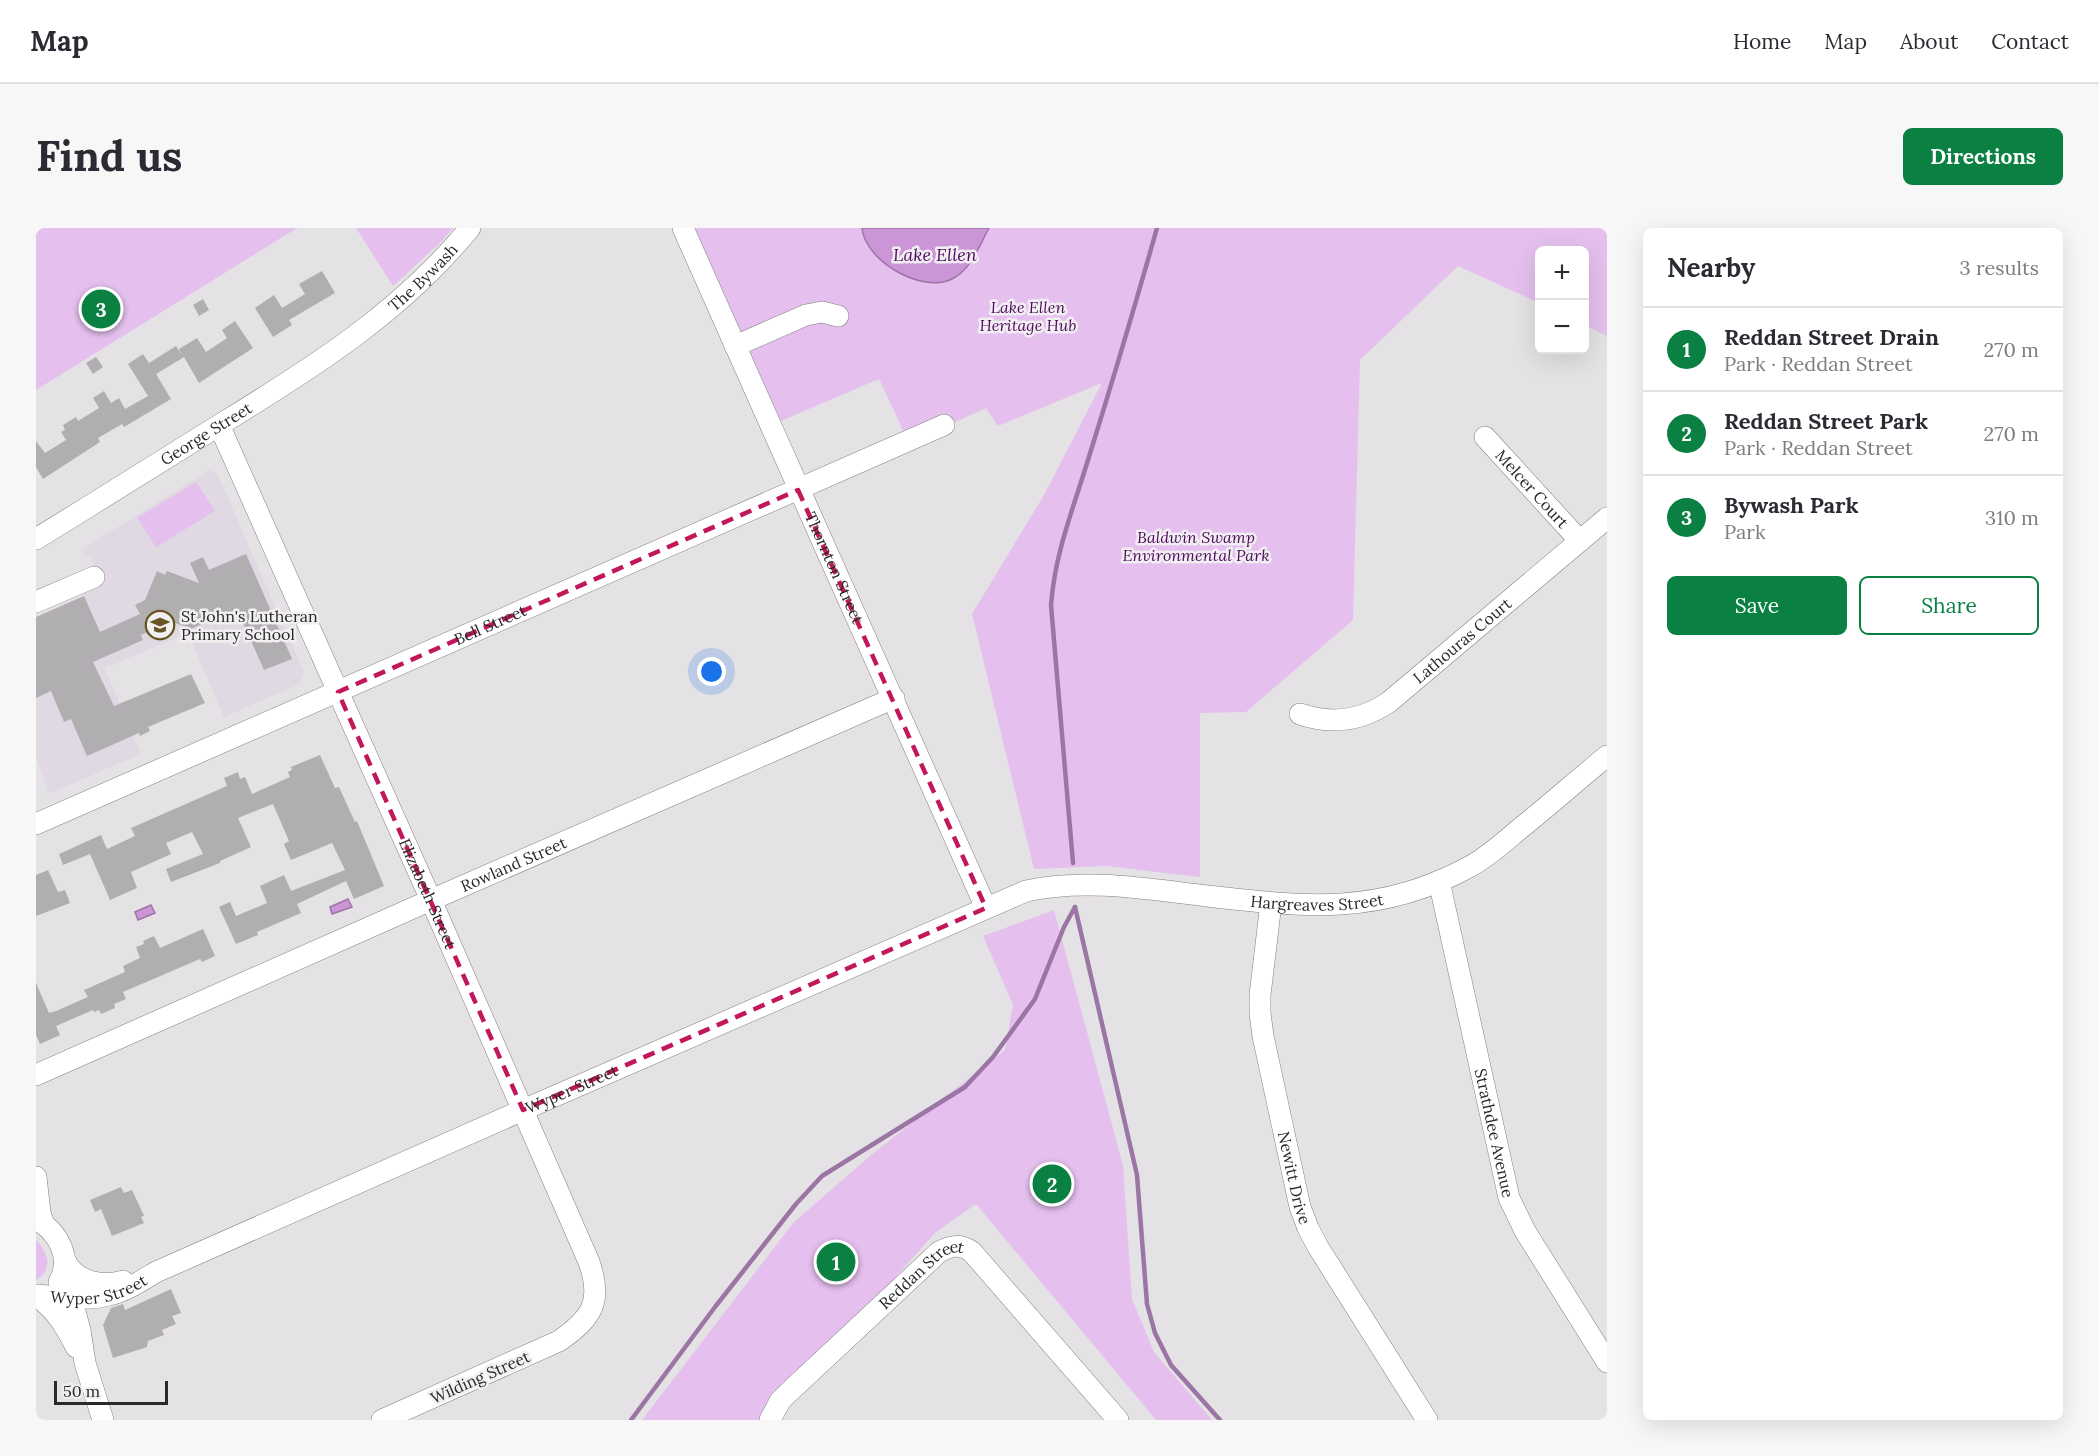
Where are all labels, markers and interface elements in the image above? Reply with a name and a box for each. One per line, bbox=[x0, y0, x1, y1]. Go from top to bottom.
text: Map bbox=[30, 23, 89, 59]
text: Home bbox=[1733, 28, 1791, 55]
text: Map bbox=[1824, 28, 1867, 55]
text: About bbox=[1900, 28, 1958, 55]
text: Contact bbox=[1991, 28, 2069, 55]
button: Directions bbox=[1903, 128, 2063, 185]
text: Find us bbox=[36, 129, 182, 183]
street label: The Bywash bbox=[384, 239, 462, 315]
water label: Lake Ellen bbox=[893, 243, 977, 266]
map controls bbox=[1535, 246, 1589, 354]
button: + bbox=[1535, 246, 1589, 300]
text: Nearby bbox=[1667, 251, 1755, 284]
text: 3 results bbox=[1960, 255, 2039, 280]
pin: 3 bbox=[82, 286, 120, 332]
park label: Lake Ellen Heritage Hub bbox=[980, 297, 1076, 335]
button: − bbox=[1535, 300, 1589, 354]
text: Reddan Street Drain bbox=[1724, 323, 1939, 351]
text: 1 bbox=[1682, 337, 1691, 362]
text: 270 m bbox=[1983, 337, 2039, 362]
text: Park · Reddan Street bbox=[1724, 351, 1913, 376]
street label: George Street bbox=[157, 397, 256, 469]
text: Reddan Street Park bbox=[1724, 407, 1928, 435]
text: 2 bbox=[1681, 421, 1692, 446]
text: 270 m bbox=[1983, 421, 2039, 446]
text: Park · Reddan Street bbox=[1724, 435, 1913, 460]
street label: Melcer Court bbox=[1491, 445, 1574, 533]
text: Bywash Park bbox=[1724, 491, 1859, 519]
text: 3 bbox=[1681, 505, 1692, 530]
text: 310 m bbox=[1985, 505, 2039, 530]
street label: Thornton Street bbox=[801, 509, 869, 628]
text: Park bbox=[1724, 519, 1766, 544]
park label: Baldwin Swamp Environmental Park bbox=[1123, 527, 1269, 565]
button: Save bbox=[1667, 576, 1847, 635]
button: Share bbox=[1859, 576, 2039, 635]
street label: Lathouras Court bbox=[1409, 593, 1516, 688]
street label: Bell Street bbox=[451, 599, 530, 649]
place label: St John's Lutheran Primary School bbox=[181, 606, 318, 644]
school or university icon: St John's Lutheran Primary School bbox=[144, 609, 176, 641]
your location bbox=[697, 657, 726, 686]
street label: Rowland Street bbox=[457, 832, 570, 896]
street label: Elizabeth Street bbox=[395, 835, 461, 952]
street label: Hargreaves Street bbox=[1250, 889, 1386, 915]
street label: Wyper Street bbox=[522, 1060, 622, 1118]
street label: Strathdee Avenue bbox=[1471, 1067, 1519, 1200]
street label: Newitt Drive bbox=[1274, 1129, 1316, 1227]
pin: 2 bbox=[1032, 1162, 1072, 1206]
street label: Reddan Street bbox=[874, 1236, 967, 1313]
pin: 1 bbox=[816, 1240, 856, 1284]
street label: Wyper Street bbox=[49, 1269, 151, 1308]
street label: Wilding Street bbox=[427, 1346, 534, 1408]
scale bar bbox=[54, 1378, 168, 1406]
text: 50 m bbox=[63, 1381, 100, 1401]

